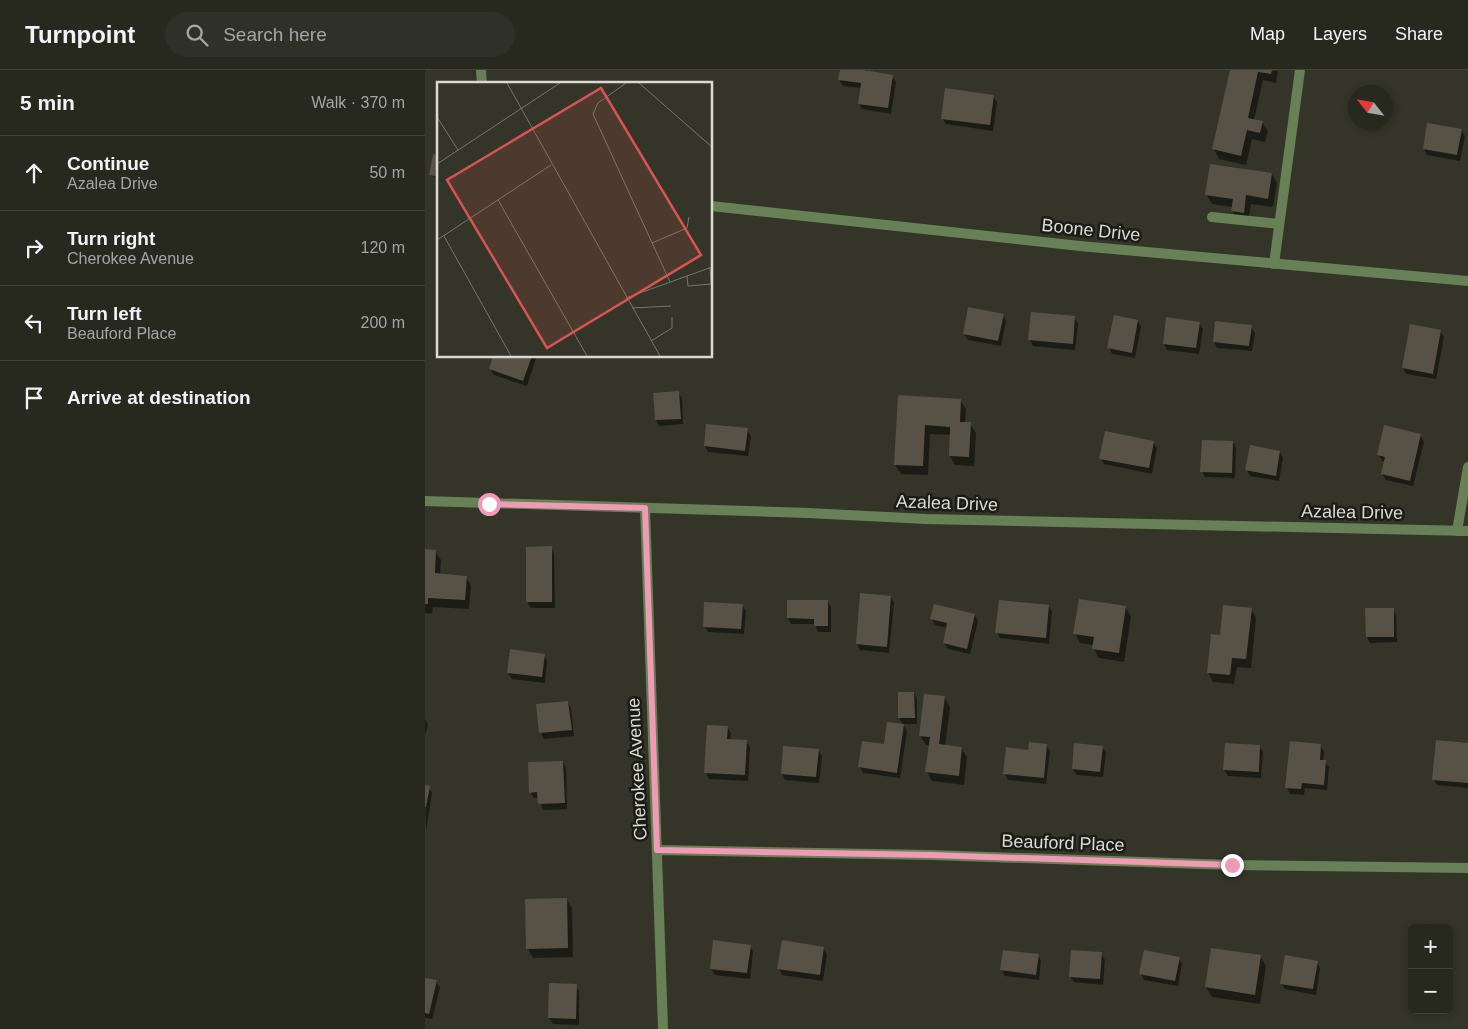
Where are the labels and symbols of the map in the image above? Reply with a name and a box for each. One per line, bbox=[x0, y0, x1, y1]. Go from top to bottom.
inset map bbox=[437, 82, 713, 358]
north arrow bbox=[1348, 85, 1393, 130]
street label: Boone Drive bbox=[1041, 215, 1141, 245]
street label: Azalea Drive bbox=[896, 491, 998, 515]
route start bbox=[478, 493, 501, 516]
street label: Azalea Drive bbox=[1301, 501, 1403, 523]
street label: Cherokee Avenue bbox=[623, 697, 651, 841]
street label: Beauford Place bbox=[1001, 831, 1125, 855]
route end bbox=[1221, 854, 1244, 877]

